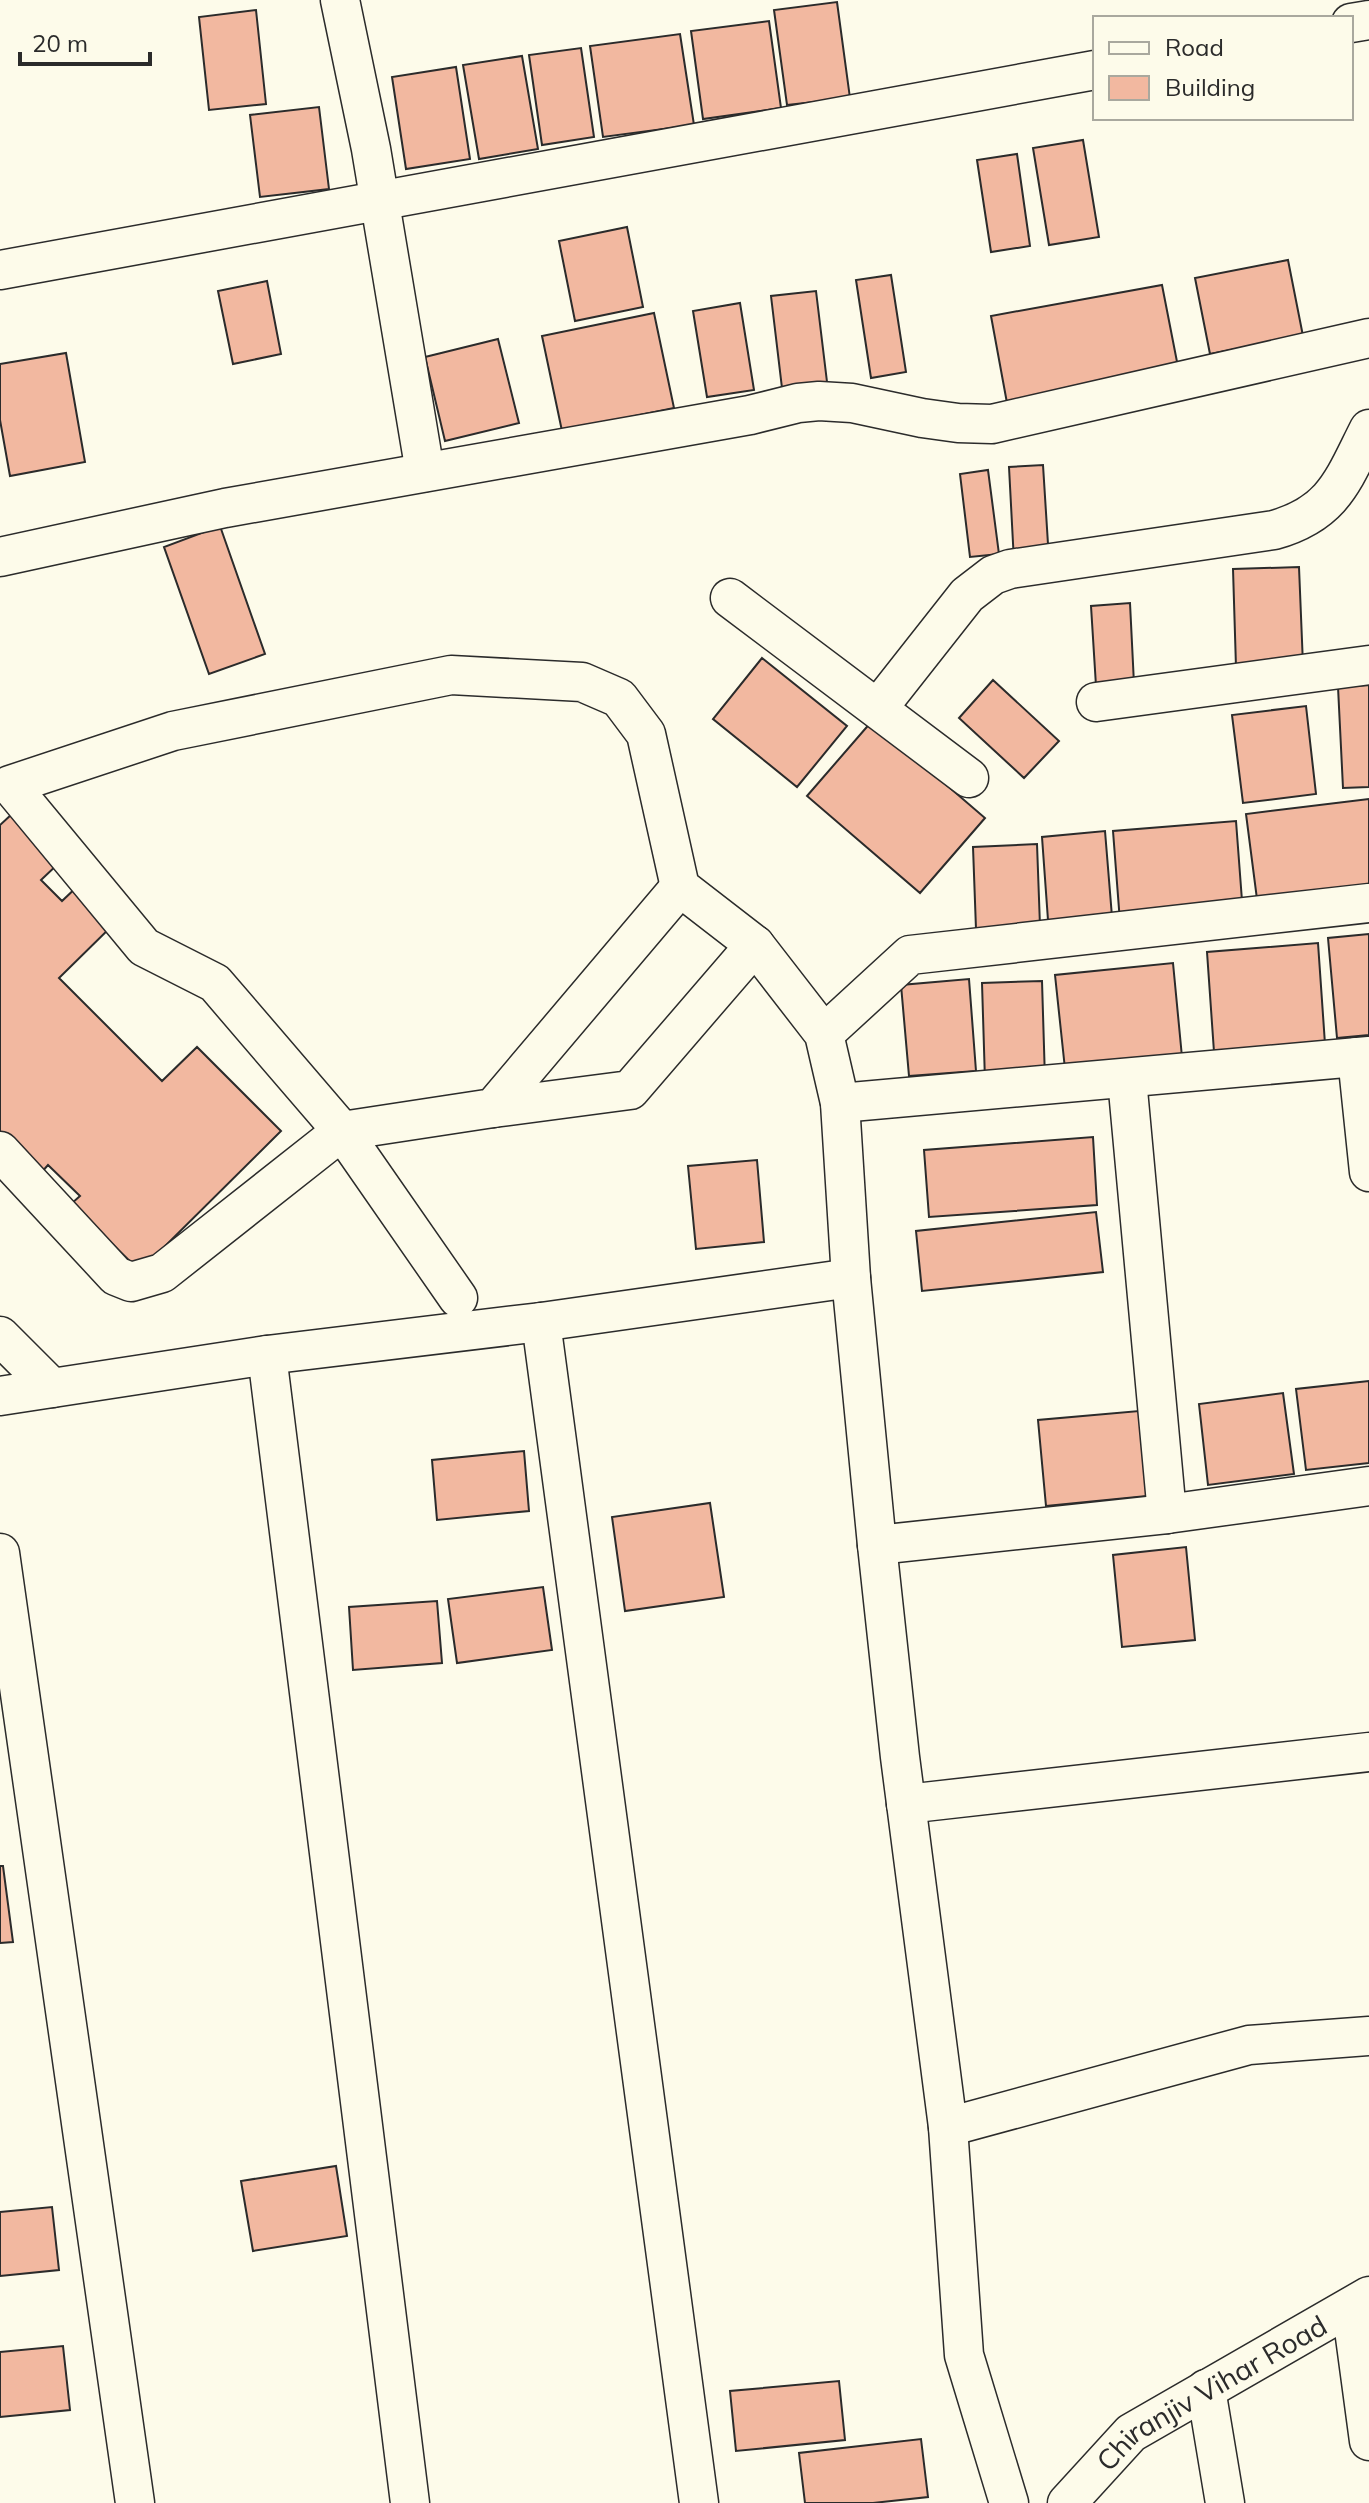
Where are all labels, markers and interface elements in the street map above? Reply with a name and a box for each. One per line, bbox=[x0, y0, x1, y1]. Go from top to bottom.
scale bar bbox=[20, 16, 150, 66]
legend bbox=[1093, 16, 1353, 120]
text: 20 m bbox=[32, 28, 88, 58]
text: Road bbox=[1165, 32, 1224, 62]
text: Building bbox=[1165, 72, 1255, 102]
street label: Chiranjiv Vihar Road bbox=[1088, 2307, 1333, 2477]

